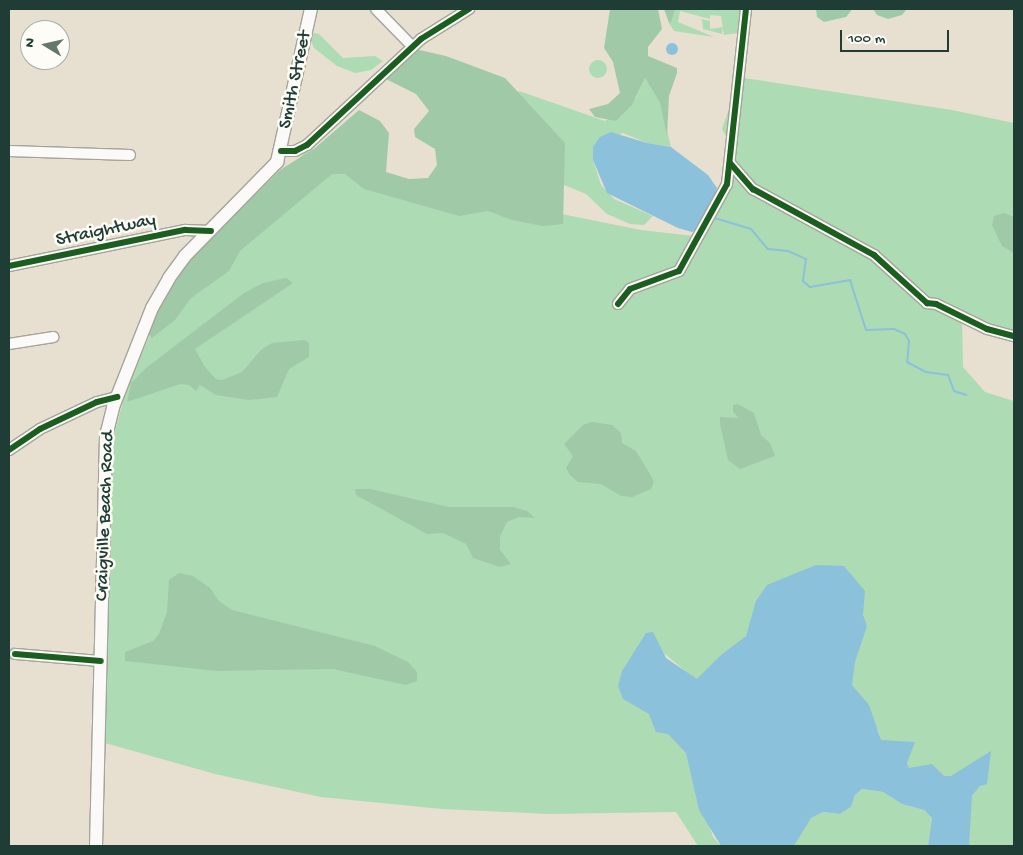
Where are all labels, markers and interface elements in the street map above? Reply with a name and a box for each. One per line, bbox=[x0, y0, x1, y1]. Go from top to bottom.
north arrow bbox=[20, 20, 70, 70]
scale bar bbox=[843, 20, 952, 52]
street label: Smith Street bbox=[275, 29, 317, 131]
text: 100 m bbox=[848, 30, 885, 48]
text: N bbox=[22, 37, 40, 49]
street label: Straightway bbox=[54, 209, 158, 253]
street label: Craigville Beach Road bbox=[92, 430, 120, 602]

